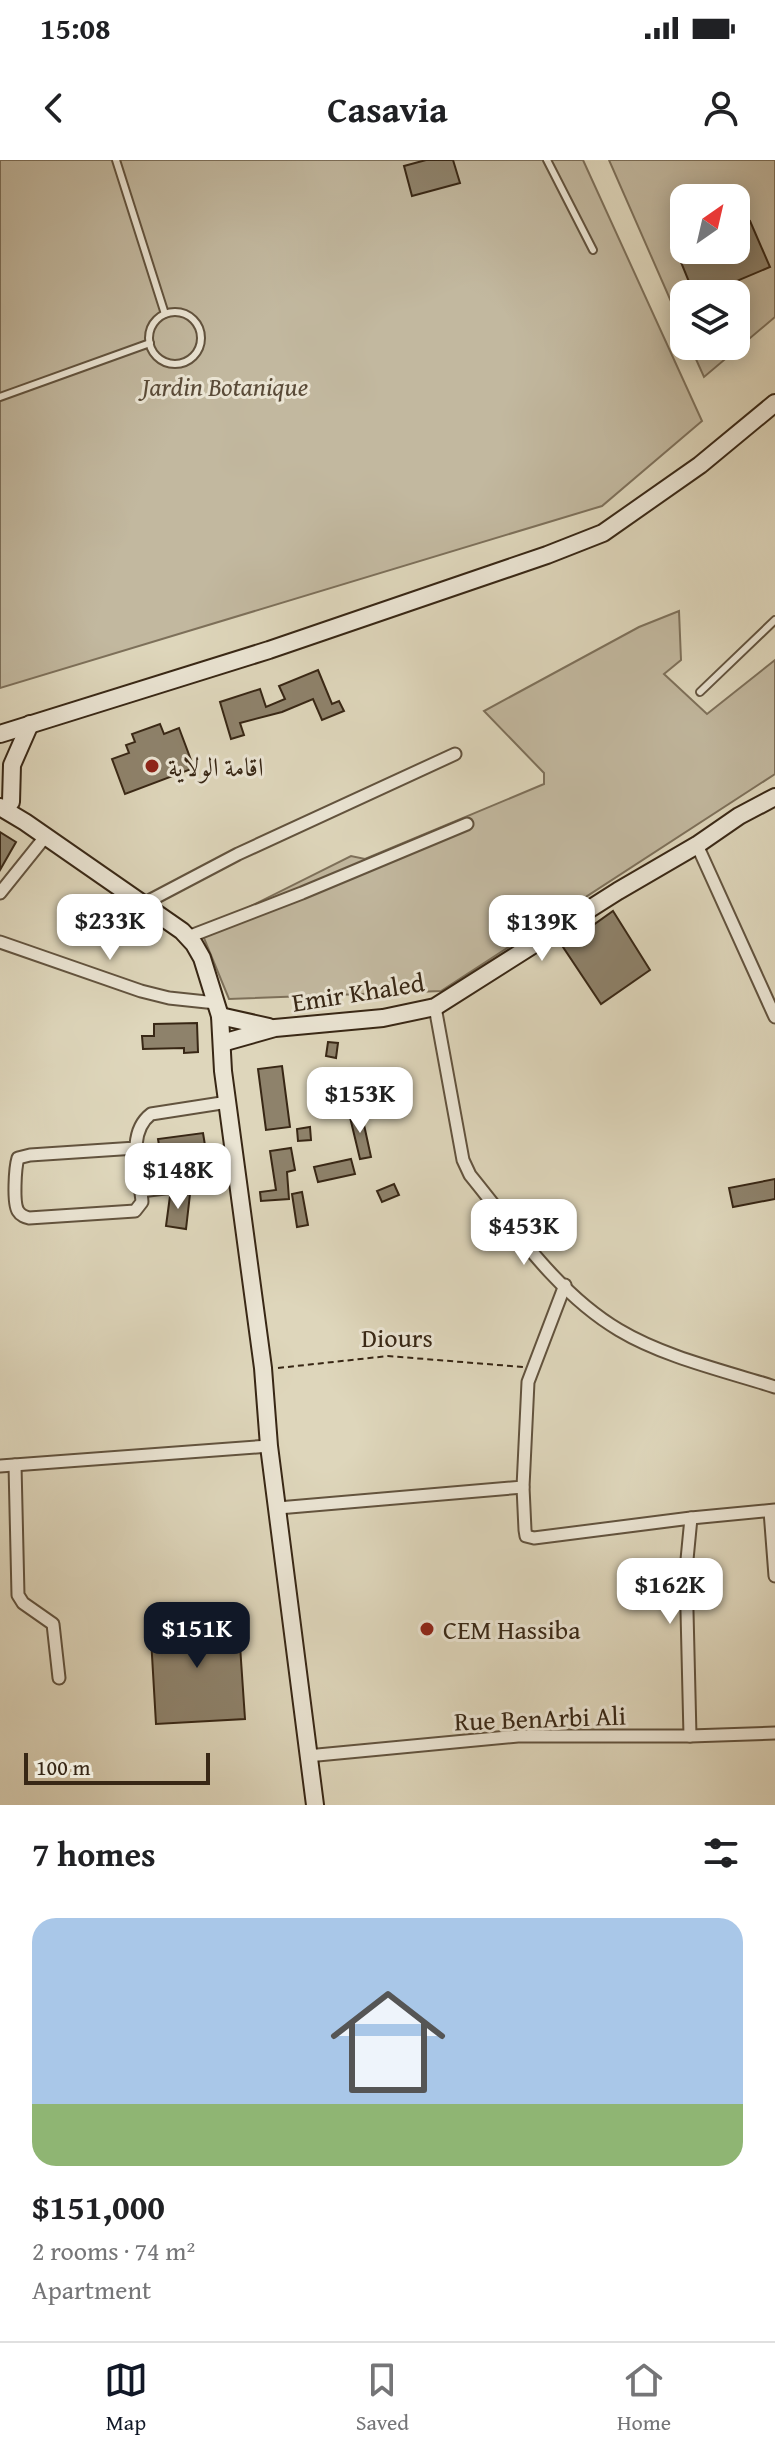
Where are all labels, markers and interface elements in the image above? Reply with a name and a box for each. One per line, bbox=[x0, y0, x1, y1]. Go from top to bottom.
text: 15:08 bbox=[40, 6, 111, 50]
text: Casavia bbox=[327, 82, 448, 135]
icon: back bbox=[32, 86, 76, 130]
icon: person bbox=[699, 86, 743, 130]
north arrow bbox=[670, 184, 750, 264]
map controls bbox=[670, 184, 750, 360]
button: layers bbox=[670, 280, 750, 360]
park label: Jardin Botanique bbox=[138, 367, 308, 406]
place label: اقامة الولاية bbox=[168, 747, 264, 786]
marker: اقامة الولاية bbox=[143, 757, 161, 775]
pin: $233K bbox=[54, 894, 166, 962]
pin: $139K bbox=[486, 895, 598, 963]
text: $233K bbox=[75, 900, 145, 939]
text: $139K bbox=[507, 901, 577, 940]
street label: Emir Khaled bbox=[289, 962, 427, 1022]
pin: $153K bbox=[304, 1067, 416, 1135]
text: $153K bbox=[325, 1073, 395, 1112]
pin: $148K bbox=[122, 1143, 234, 1211]
text: $148K bbox=[143, 1149, 213, 1188]
pin: $453K bbox=[468, 1199, 580, 1267]
text: $453K bbox=[489, 1205, 559, 1244]
street label: Diours bbox=[361, 1318, 433, 1357]
pin: $162K bbox=[614, 1558, 726, 1626]
text: $162K bbox=[635, 1564, 705, 1603]
pin: $151K bbox=[141, 1602, 253, 1670]
text: $151K bbox=[162, 1608, 232, 1647]
place label: CEM Hassiba bbox=[443, 1610, 581, 1649]
marker: CEM Hassiba bbox=[418, 1620, 436, 1638]
street label: Rue BenArbi Ali bbox=[453, 1696, 627, 1740]
scale bar bbox=[24, 1749, 210, 1785]
text: 100 m bbox=[36, 1751, 91, 1783]
text: 7 homes bbox=[32, 1829, 156, 1878]
icon: filters bbox=[699, 1831, 743, 1875]
icon: home bbox=[316, 1970, 460, 2114]
text: $151,000 bbox=[32, 2182, 165, 2231]
text: 2 rooms · 74 m² bbox=[32, 2231, 195, 2270]
text: Apartment bbox=[32, 2270, 151, 2309]
tab: Map bbox=[104, 2358, 148, 2438]
tab: Saved bbox=[356, 2358, 409, 2438]
tab: Home bbox=[617, 2358, 671, 2438]

